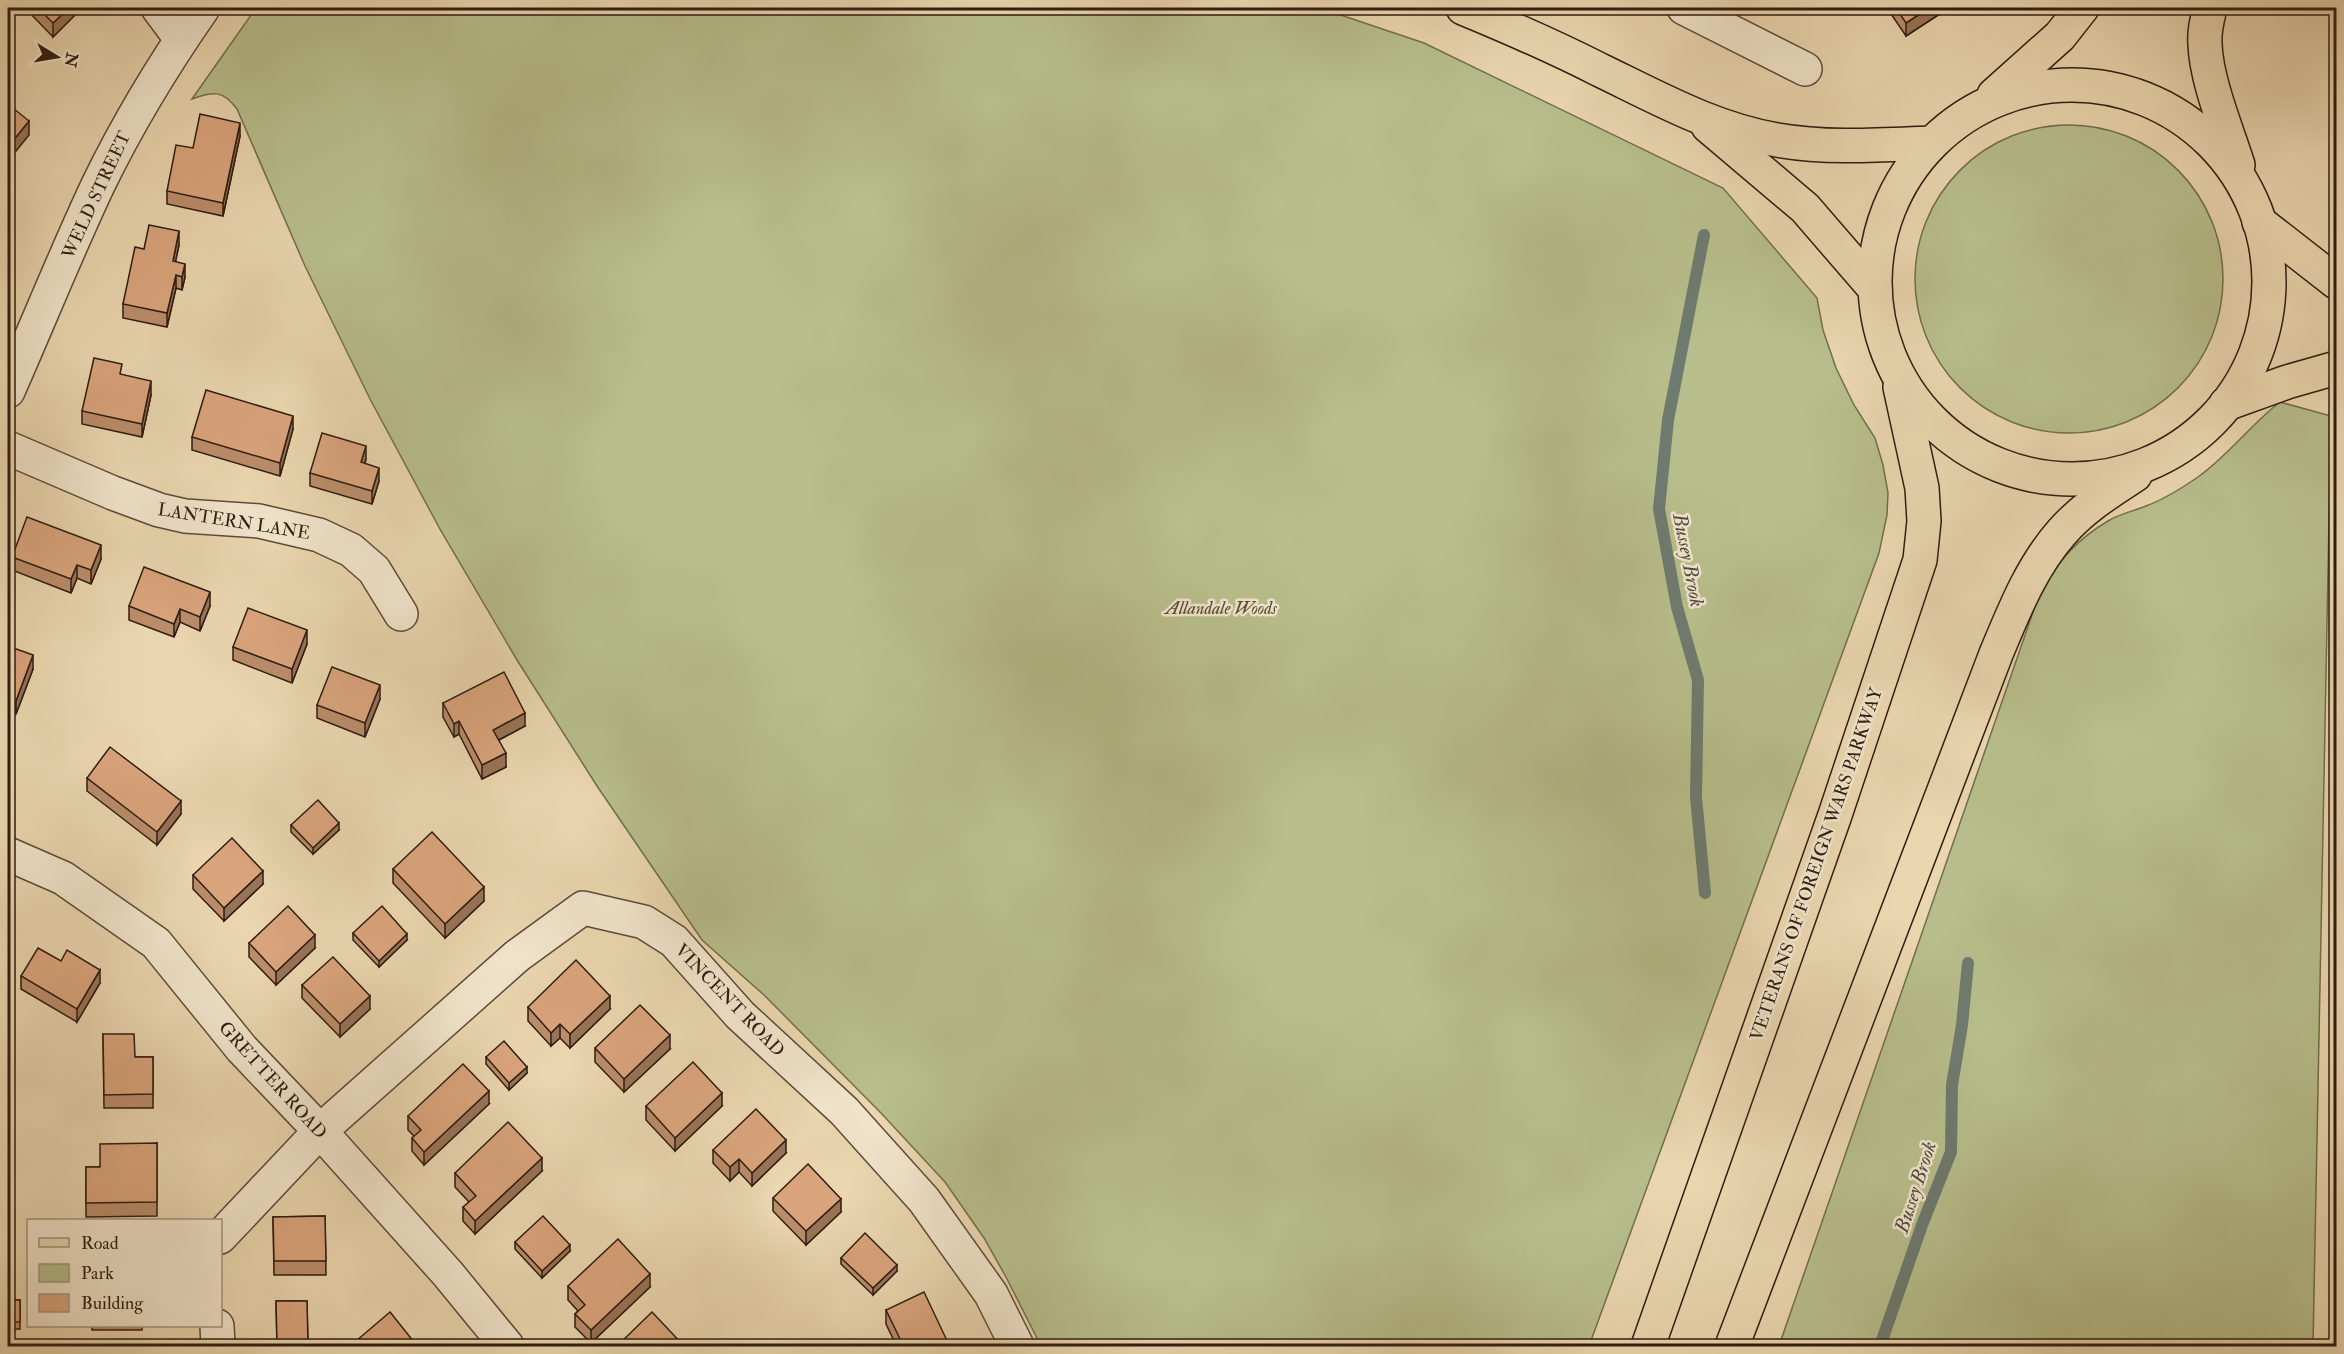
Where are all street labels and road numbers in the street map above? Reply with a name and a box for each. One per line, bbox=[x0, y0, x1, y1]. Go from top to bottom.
street label: WELD STREET bbox=[56, 127, 136, 264]
street label: LANTERN LANE bbox=[156, 498, 312, 545]
street label: VETERANS OF FOREIGN WARS PARKWAY bbox=[1745, 684, 1888, 1044]
street label: VINCENT ROAD bbox=[670, 939, 789, 1062]
street label: GRETTER ROAD bbox=[214, 1017, 332, 1144]

